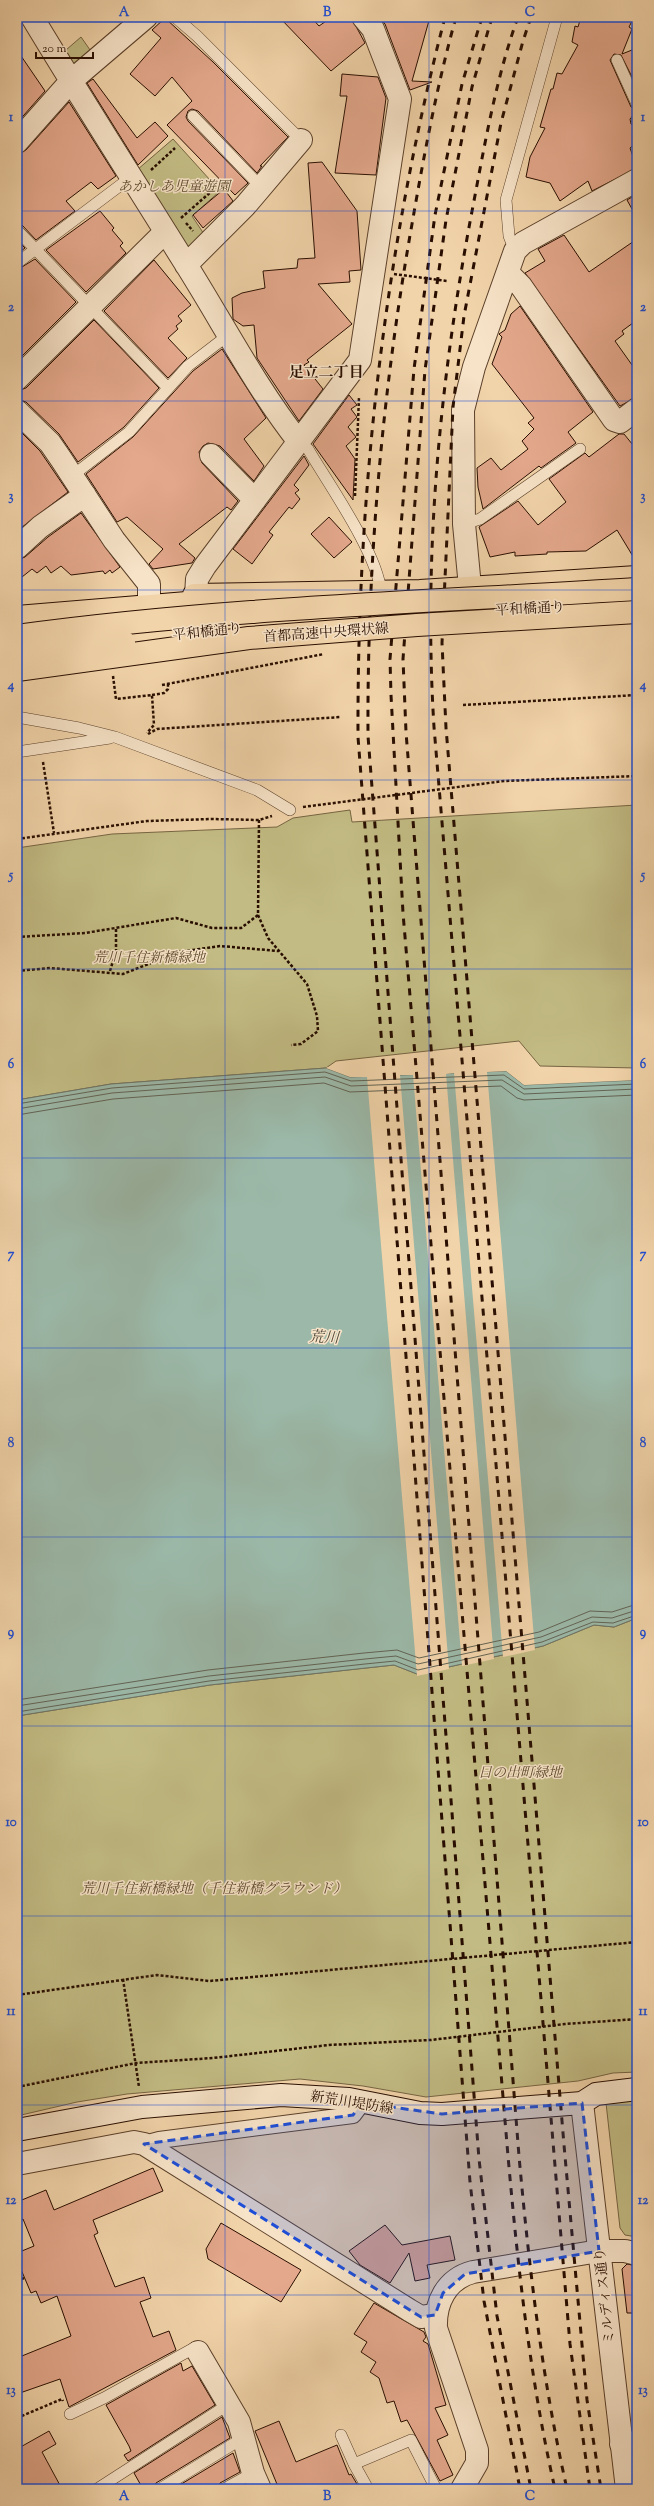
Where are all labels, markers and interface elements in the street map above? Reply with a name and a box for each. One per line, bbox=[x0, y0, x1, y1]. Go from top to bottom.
text: A bbox=[119, 4, 130, 22]
text: B bbox=[323, 4, 332, 22]
text: C bbox=[525, 4, 535, 22]
scale bar bbox=[36, 34, 93, 60]
text: 20 m bbox=[42, 40, 67, 58]
text: 1 bbox=[9, 109, 14, 127]
text: 1 bbox=[641, 109, 646, 127]
park label: あかしあ児童遊園 bbox=[118, 178, 232, 198]
text: 2 bbox=[8, 299, 15, 317]
text: 2 bbox=[640, 299, 647, 317]
district label: 足立二丁目 bbox=[288, 363, 364, 384]
text: 3 bbox=[8, 488, 14, 506]
text: 3 bbox=[640, 488, 646, 506]
street label: 平和橋通り bbox=[495, 598, 566, 622]
street label: 平和橋通り bbox=[171, 619, 243, 647]
street label: 首都高速中央環状線 bbox=[263, 620, 390, 648]
text: 4 bbox=[7, 677, 15, 695]
text: 4 bbox=[639, 677, 647, 695]
text: 5 bbox=[8, 867, 14, 885]
text: 5 bbox=[640, 867, 646, 885]
park label: 荒川千住新橋緑地 bbox=[93, 949, 207, 969]
text: 6 bbox=[8, 1056, 15, 1074]
text: 6 bbox=[640, 1056, 647, 1074]
text: 7 bbox=[8, 1246, 15, 1264]
text: 7 bbox=[640, 1246, 647, 1264]
water label: 荒川 bbox=[308, 1327, 341, 1350]
text: 8 bbox=[8, 1435, 15, 1453]
text: 8 bbox=[640, 1435, 647, 1453]
text: 9 bbox=[8, 1624, 15, 1642]
text: 9 bbox=[640, 1624, 647, 1642]
park label: 日の出町緑地 bbox=[478, 1764, 564, 1784]
text: 10 bbox=[5, 1814, 17, 1832]
text: 10 bbox=[637, 1814, 649, 1832]
park label: 荒川千住新橋緑地（千住新橋グラウンド） bbox=[81, 1880, 347, 1900]
text: 11 bbox=[7, 2003, 16, 2021]
text: 11 bbox=[639, 2003, 648, 2021]
street label: 新荒川堤防線 bbox=[309, 2088, 395, 2120]
text: 12 bbox=[6, 2192, 17, 2210]
text: 12 bbox=[638, 2192, 649, 2210]
street label: ミルディス通り bbox=[591, 2247, 621, 2345]
text: 13 bbox=[6, 2382, 16, 2400]
text: 13 bbox=[638, 2382, 648, 2400]
text: A bbox=[119, 2488, 130, 2506]
text: B bbox=[323, 2488, 332, 2506]
text: C bbox=[525, 2488, 535, 2506]

